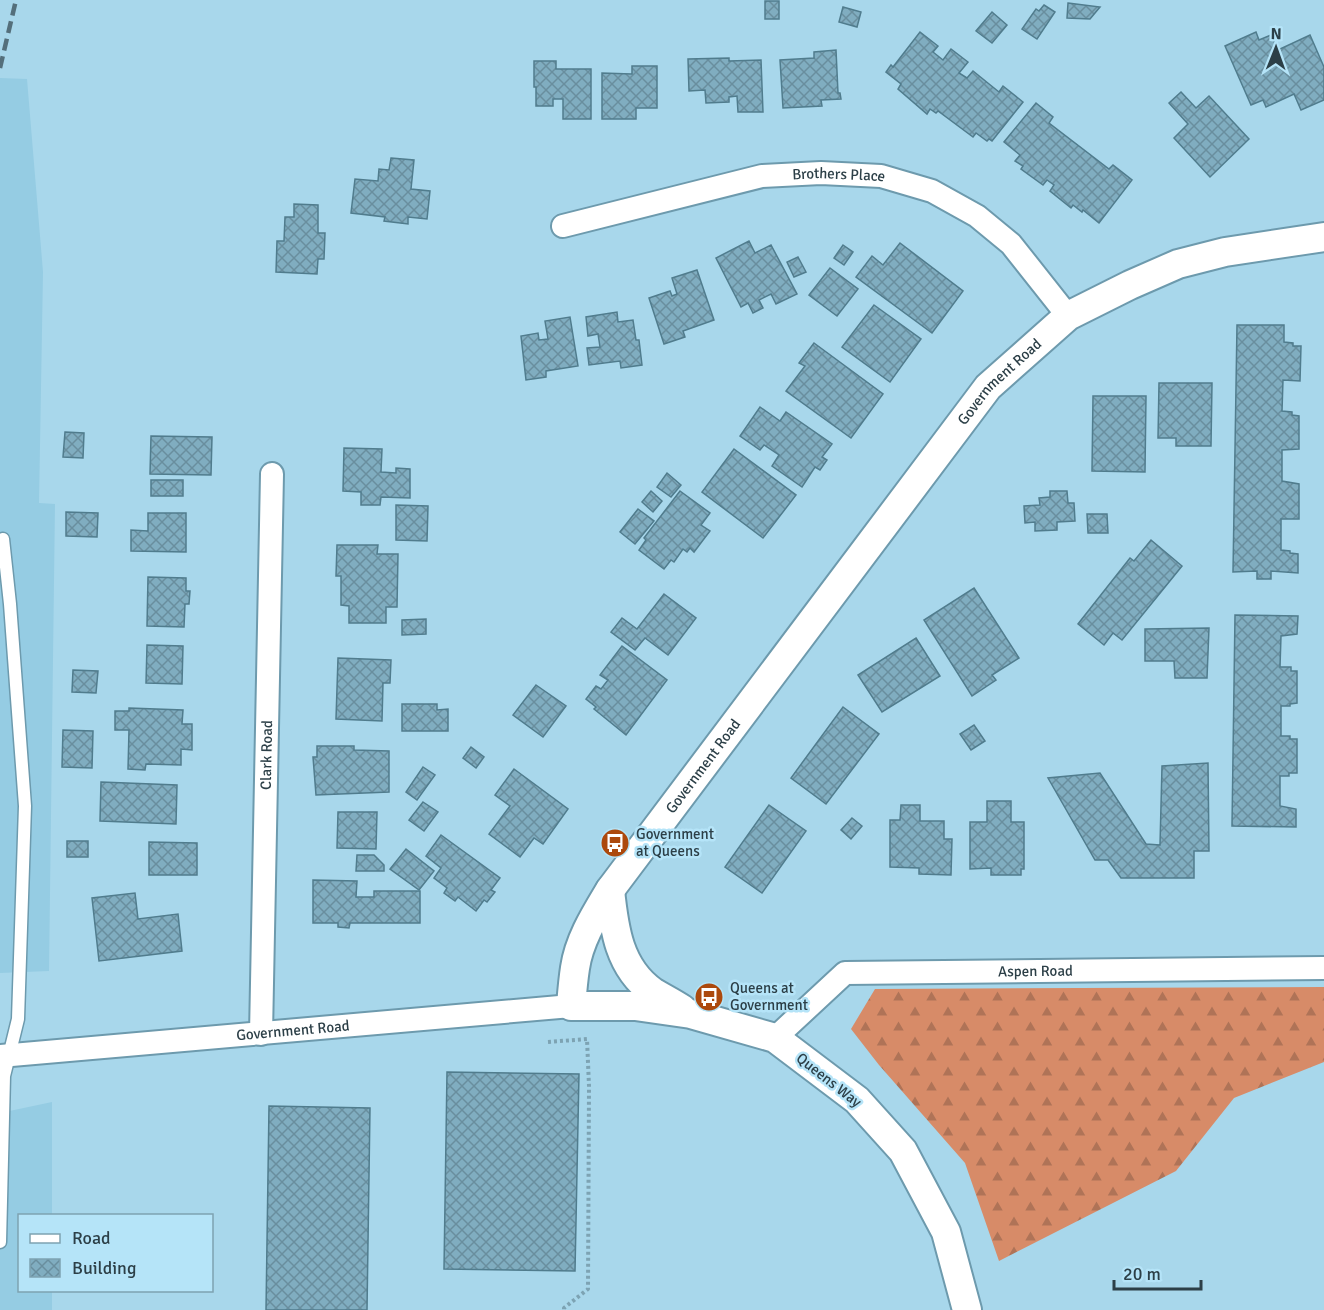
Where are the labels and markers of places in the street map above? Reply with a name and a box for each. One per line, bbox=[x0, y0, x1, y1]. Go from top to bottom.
place label: Government at Queens bbox=[636, 825, 714, 860]
bus stop icon: Government at Queens bbox=[599, 827, 631, 859]
place label: Queens at Government bbox=[730, 979, 808, 1014]
bus stop icon: Queens at Government bbox=[693, 981, 725, 1013]

